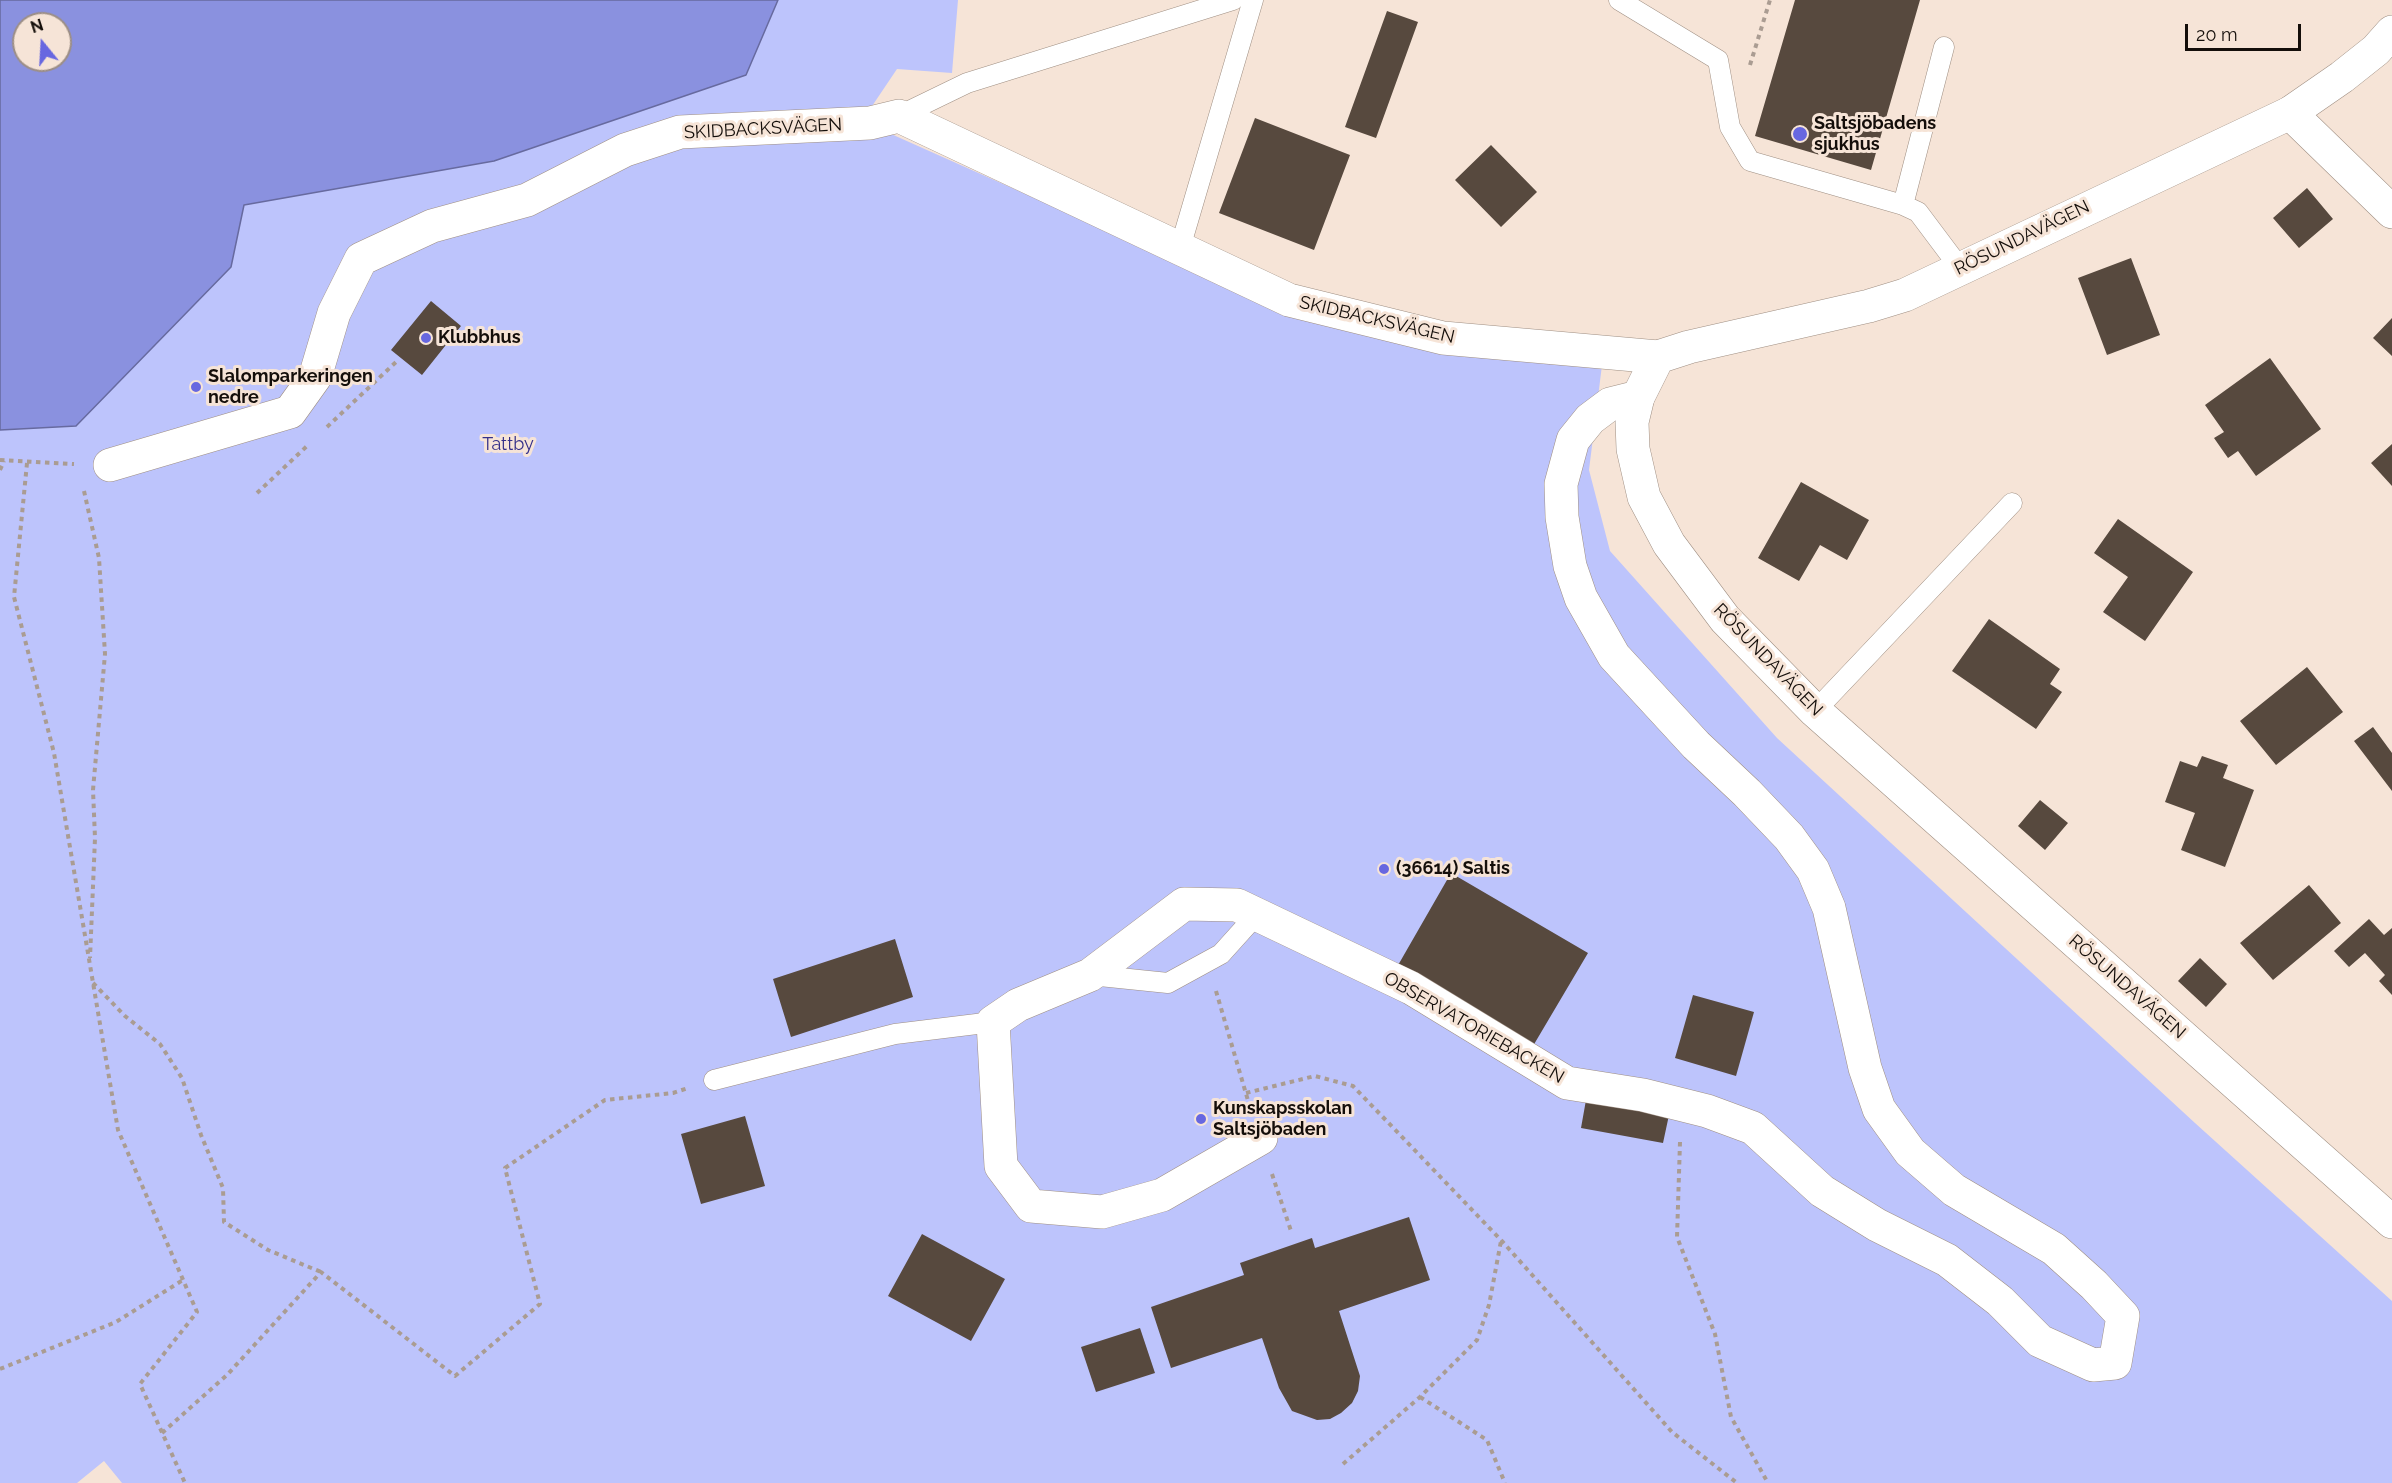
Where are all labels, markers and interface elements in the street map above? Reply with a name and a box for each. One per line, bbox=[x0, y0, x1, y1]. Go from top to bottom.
north arrow bbox=[12, 12, 72, 72]
scale bar bbox=[2188, 12, 2304, 50]
text: N bbox=[28, 15, 46, 37]
text: 20 m bbox=[2196, 24, 2238, 45]
place label: Saltsjöbadens sjukhus bbox=[1814, 113, 1936, 156]
street label: SKIDBACKSVÄGEN bbox=[683, 114, 843, 144]
marker: Saltsjöbadens sjukhus bbox=[1791, 125, 1809, 143]
street label: RÖSUNDAVÄGEN bbox=[1951, 196, 2093, 280]
street label: SKIDBACKSVÄGEN bbox=[1297, 292, 1457, 348]
place label: Klubbhus bbox=[438, 327, 521, 349]
marker: Klubbhus bbox=[419, 331, 433, 345]
place label: Slalomparkeringen nedre bbox=[208, 366, 373, 409]
marker: Slalomparkeringen nedre bbox=[189, 380, 203, 394]
park label: Tattby bbox=[482, 434, 534, 456]
street label: RÖSUNDAVÄGEN bbox=[1709, 599, 1827, 721]
place label: (36614) Saltis bbox=[1396, 858, 1510, 880]
marker: (36614) Saltis bbox=[1377, 862, 1391, 876]
street label: RÖSUNDAVÄGEN bbox=[2064, 930, 2190, 1044]
street label: OBSERVATORIEBACKEN bbox=[1380, 968, 1568, 1088]
place label: Kunskapsskolan Saltsjöbaden bbox=[1213, 1098, 1352, 1140]
marker: Kunskapsskolan Saltsjöbaden bbox=[1194, 1112, 1208, 1126]

